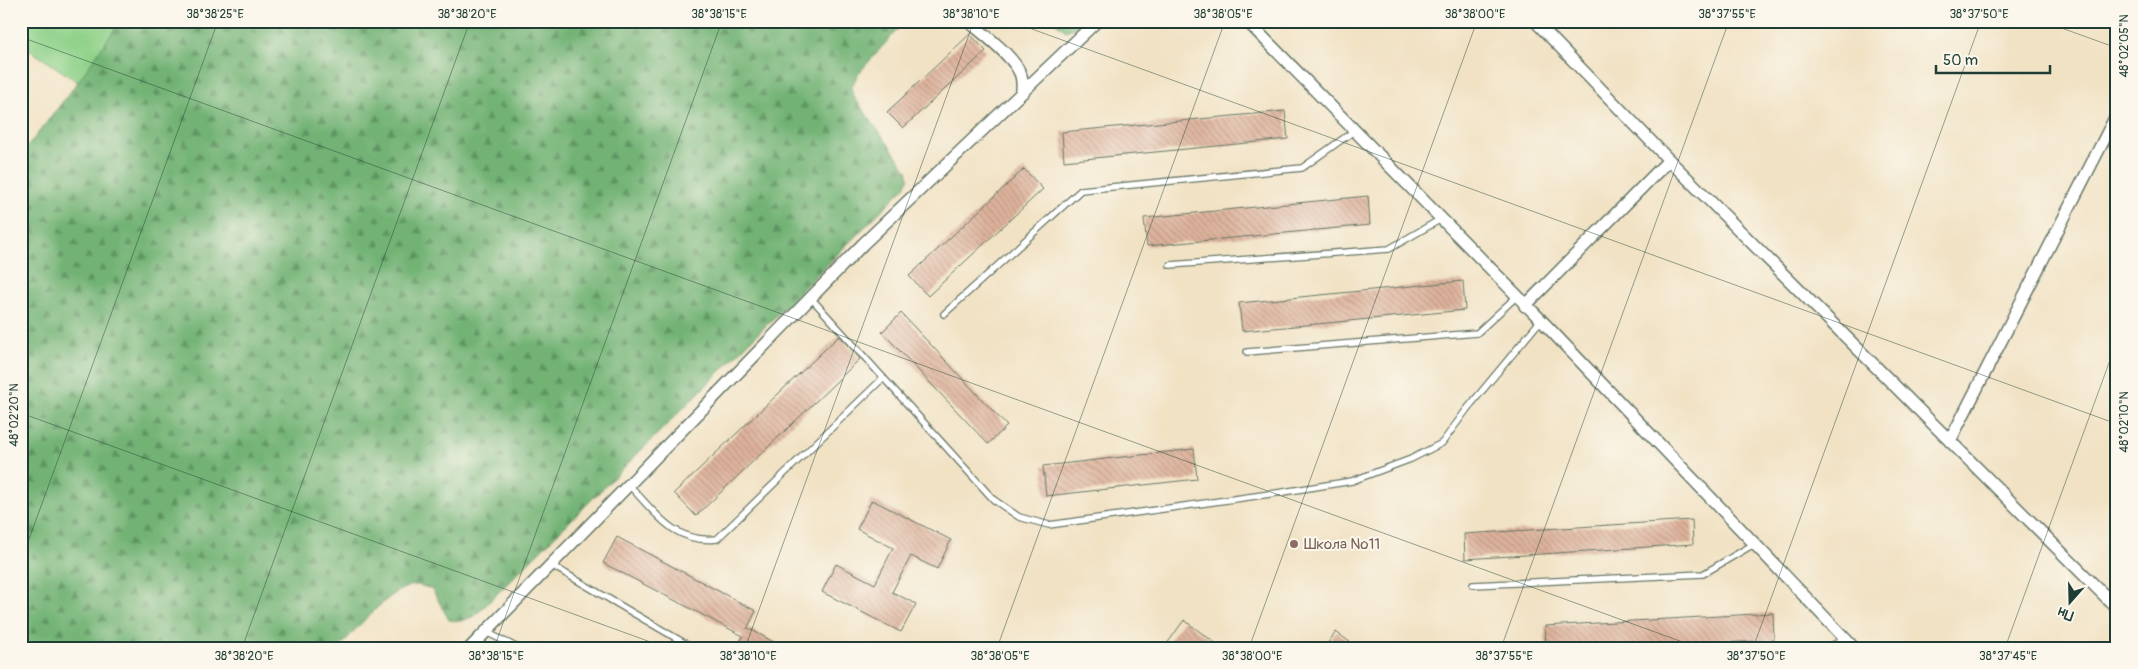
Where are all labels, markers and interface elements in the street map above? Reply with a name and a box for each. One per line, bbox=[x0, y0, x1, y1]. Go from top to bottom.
text: 38°38'25"E bbox=[186, 7, 244, 22]
text: 38°38'20"E bbox=[437, 7, 497, 22]
text: 38°38'15"E bbox=[691, 7, 747, 22]
text: 38°38'10"E bbox=[942, 7, 1000, 22]
text: 38°38'05"E bbox=[1194, 7, 1252, 22]
text: 38°38'00"E bbox=[1445, 7, 1505, 22]
text: 38°37'55"E bbox=[1698, 7, 1756, 22]
text: 38°37'50"E bbox=[1949, 7, 2009, 22]
text: 48°02'05"N bbox=[2117, 14, 2132, 78]
scale bar bbox=[1936, 42, 2049, 74]
text: 50 m bbox=[1943, 51, 1978, 70]
text: 48°02'20"N bbox=[7, 383, 22, 447]
text: 48°02'10"N bbox=[2117, 391, 2132, 453]
place label: Школа №11 bbox=[1304, 535, 1380, 554]
marker: Школа №11 bbox=[1288, 538, 1300, 550]
north arrow bbox=[2046, 576, 2096, 626]
text: Пн bbox=[2056, 603, 2076, 624]
text: 38°38'20"E bbox=[214, 649, 274, 664]
text: 38°38'15"E bbox=[468, 649, 524, 664]
text: 38°38'10"E bbox=[719, 649, 777, 664]
text: 38°38'05"E bbox=[971, 649, 1029, 664]
text: 38°38'00"E bbox=[1222, 649, 1282, 664]
text: 38°37'55"E bbox=[1475, 649, 1533, 664]
text: 38°37'50"E bbox=[1726, 649, 1786, 664]
text: 38°37'45"E bbox=[1979, 649, 2037, 664]

